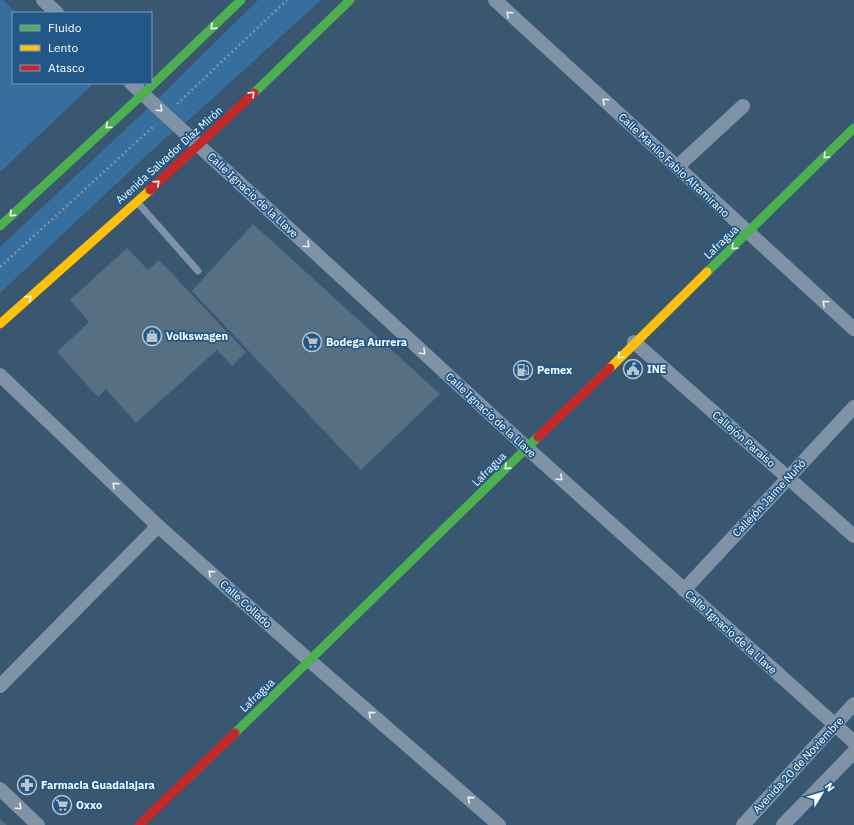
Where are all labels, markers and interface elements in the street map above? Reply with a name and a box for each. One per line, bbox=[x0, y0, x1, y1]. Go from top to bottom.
one-way arrow bbox=[507, 11, 514, 18]
legend bbox=[12, 12, 152, 84]
text: Fluido bbox=[48, 20, 82, 35]
one-way arrow bbox=[210, 22, 218, 30]
text: Lento bbox=[48, 40, 78, 55]
text: Atasco bbox=[48, 60, 85, 75]
one-way arrow bbox=[247, 92, 255, 99]
one-way arrow bbox=[602, 99, 610, 106]
street label: Avenida Salvador Díaz Mirón bbox=[113, 103, 225, 207]
one-way arrow bbox=[155, 105, 163, 112]
street label: Calle Manlio Fabio Altamirano bbox=[616, 110, 732, 220]
one-way arrow bbox=[106, 122, 113, 129]
street label: Calle Ignacio de la Llave bbox=[205, 149, 301, 241]
one-way arrow bbox=[823, 151, 831, 159]
one-way arrow bbox=[152, 180, 160, 188]
one-way arrow bbox=[10, 209, 17, 216]
street label: Lafragua bbox=[701, 222, 741, 262]
one-way arrow bbox=[302, 240, 310, 247]
one-way arrow bbox=[731, 242, 739, 250]
one-way arrow bbox=[24, 295, 32, 302]
one-way arrow bbox=[822, 300, 830, 307]
shop icon: Volkswagen bbox=[141, 325, 163, 347]
place label: Volkswagen bbox=[166, 329, 228, 343]
supermarket icon: Bodega Aurrera bbox=[301, 331, 323, 353]
place label: Bodega Aurrera bbox=[326, 335, 407, 349]
one-way arrow bbox=[418, 347, 426, 355]
one-way arrow bbox=[617, 351, 625, 359]
public building icon: INE bbox=[622, 358, 644, 380]
fuel station icon: Pemex bbox=[512, 359, 534, 381]
place label: INE bbox=[647, 362, 667, 376]
place label: Pemex bbox=[537, 363, 572, 377]
street label: Calle Ignacio de la Llave bbox=[443, 369, 539, 461]
street label: Callejón Paraíso bbox=[710, 408, 778, 470]
street label: Lafragua bbox=[469, 449, 509, 489]
street label: Callejón Jaime Nuñó bbox=[729, 456, 809, 540]
one-way arrow bbox=[504, 462, 512, 470]
one-way arrow bbox=[555, 473, 563, 481]
one-way arrow bbox=[112, 482, 120, 490]
one-way arrow bbox=[208, 570, 216, 578]
street label: Calle Collado bbox=[217, 577, 275, 631]
street label: Calle Ignacio de la Llave bbox=[682, 587, 780, 677]
street label: Lafragua bbox=[237, 675, 277, 715]
one-way arrow bbox=[369, 712, 376, 719]
street label: Avenida 20 de Noviembre bbox=[750, 714, 846, 816]
north arrow bbox=[802, 773, 842, 813]
pharmacy icon: Farmacia Guadalajara bbox=[16, 774, 38, 796]
place label: Farmacia Guadalajara bbox=[41, 778, 155, 792]
supermarket icon: Oxxo bbox=[51, 794, 73, 816]
one-way arrow bbox=[467, 797, 474, 804]
place label: Oxxo bbox=[76, 798, 102, 812]
one-way arrow bbox=[14, 802, 22, 810]

